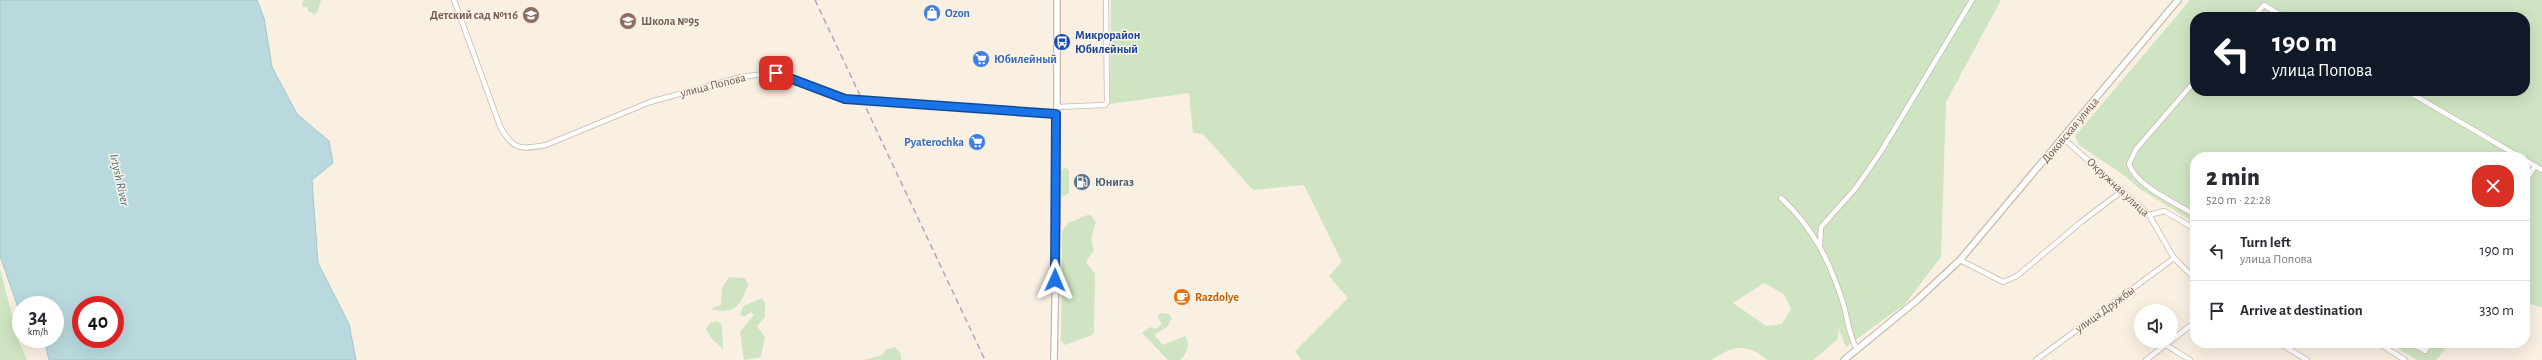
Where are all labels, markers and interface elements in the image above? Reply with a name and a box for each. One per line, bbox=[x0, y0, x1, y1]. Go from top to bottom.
shop icon: Ozon bbox=[922, 3, 942, 23]
school or university icon: Детский сад №116 bbox=[521, 5, 541, 25]
place label: Ozon bbox=[945, 7, 970, 19]
place label: Детский сад №116 bbox=[430, 9, 518, 21]
school or university icon: Школа №95 bbox=[618, 11, 638, 31]
place label: Школа №95 bbox=[641, 15, 699, 27]
icon: left bbox=[2206, 28, 2258, 80]
place label: Микрорайон Юбилейный bbox=[1075, 29, 1140, 55]
text: 190 m bbox=[2272, 29, 2337, 57]
bus stop icon: Микрорайон Юбилейный bbox=[1052, 32, 1072, 52]
supermarket icon: Юбилейный bbox=[971, 49, 991, 69]
place label: Юбилейный bbox=[994, 53, 1057, 65]
pin bbox=[759, 56, 793, 90]
icon: arrive bbox=[765, 62, 787, 84]
text: улица Попова bbox=[2272, 62, 2372, 80]
street label: улица Попова bbox=[678, 71, 748, 100]
street label: Доковская улица bbox=[2039, 95, 2102, 166]
supermarket icon: Pyaterochka bbox=[967, 132, 987, 152]
place label: Pyaterochka bbox=[904, 136, 964, 149]
water label: Irtysh River bbox=[107, 153, 131, 208]
street label: Окружная улица bbox=[2084, 155, 2152, 220]
button: close bbox=[2472, 165, 2514, 207]
text: 2 min bbox=[2206, 166, 2260, 190]
fuel station icon: Юнигаз bbox=[1072, 172, 1092, 192]
place label: Юнигаз bbox=[1095, 176, 1134, 188]
text: 520 m · 22:28 bbox=[2206, 194, 2271, 207]
text: Turn left bbox=[2240, 235, 2291, 250]
icon: left bbox=[2206, 240, 2228, 262]
text: 190 m bbox=[2479, 243, 2514, 258]
text: улица Попова bbox=[2240, 253, 2313, 266]
position arrow bbox=[1034, 259, 1076, 301]
street label: улица Дружбы bbox=[2072, 283, 2138, 336]
cafe icon: Razdolye bbox=[1172, 287, 1192, 307]
place label: Razdolye bbox=[1195, 291, 1239, 304]
speed limit sign: 40 bbox=[72, 296, 124, 348]
icon: arrive bbox=[2206, 300, 2228, 322]
text: Arrive at destination bbox=[2240, 303, 2363, 318]
text: 330 m bbox=[2479, 303, 2514, 318]
map controls bbox=[2134, 304, 2178, 348]
button: sound bbox=[2134, 304, 2178, 348]
text: 34 bbox=[29, 307, 47, 327]
text: km/h bbox=[28, 327, 48, 337]

